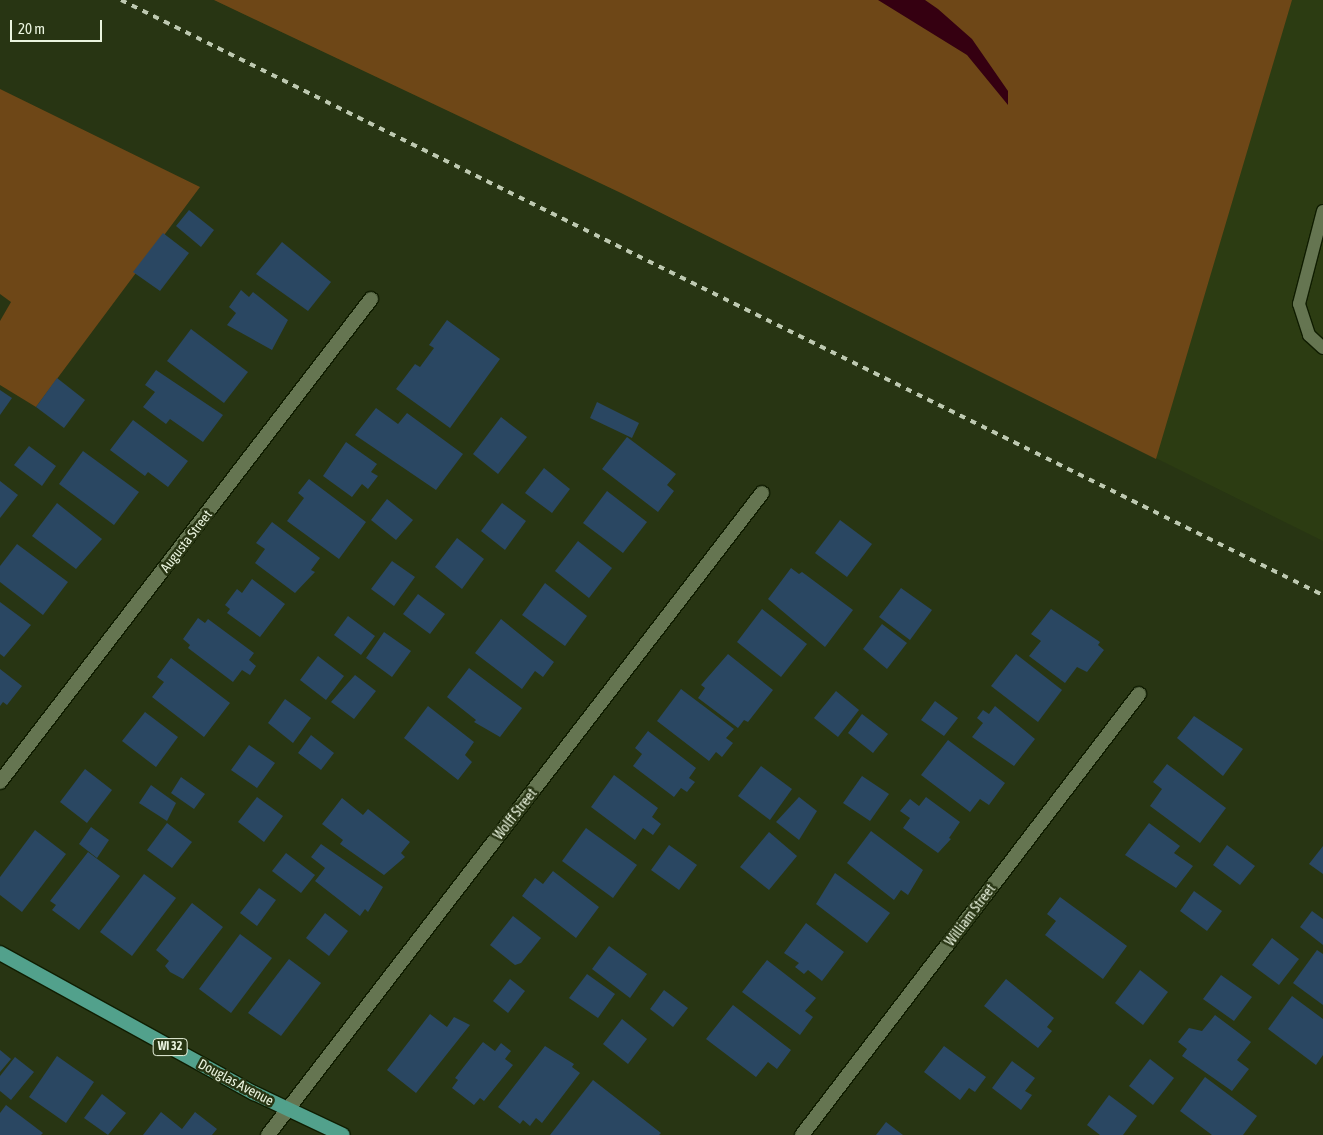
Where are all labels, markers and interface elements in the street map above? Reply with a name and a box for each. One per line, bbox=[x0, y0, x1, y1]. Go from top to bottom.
scale bar bbox=[12, 10, 105, 42]
text: 20 m bbox=[18, 20, 45, 37]
street label: Augusta Street bbox=[156, 506, 216, 576]
street label: Wolff Street bbox=[490, 785, 540, 843]
street label: William Street bbox=[941, 881, 999, 949]
road number: WI 32 bbox=[152, 1038, 188, 1056]
street label: Douglas Avenue bbox=[195, 1055, 277, 1109]

